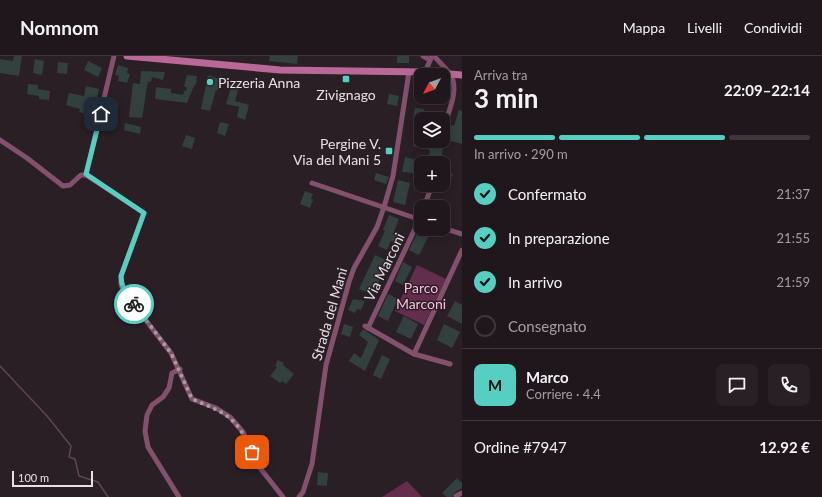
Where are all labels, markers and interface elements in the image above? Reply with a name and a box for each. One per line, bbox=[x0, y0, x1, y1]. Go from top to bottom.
text: Nomnom bbox=[20, 16, 99, 39]
text: Mappa bbox=[623, 19, 665, 36]
text: Livelli bbox=[687, 19, 722, 36]
text: Condividi bbox=[744, 19, 802, 36]
text: Arriva tra bbox=[474, 67, 527, 83]
north arrow bbox=[414, 68, 450, 104]
map controls bbox=[414, 68, 450, 236]
place label: Pizzeria Anna bbox=[218, 74, 300, 91]
marker: Zivignago bbox=[341, 74, 351, 84]
marker: Pizzeria Anna bbox=[205, 77, 215, 87]
text: 22:09–22:14 bbox=[724, 81, 810, 99]
text: 3 min bbox=[474, 82, 538, 114]
place label: Zivignago bbox=[316, 86, 376, 103]
pin bbox=[84, 97, 118, 131]
icon: home bbox=[90, 103, 112, 125]
button: layers bbox=[414, 112, 450, 148]
place label: Pergine V. Via del Mani 5 bbox=[293, 135, 381, 168]
marker: Pergine V. Via del Mani 5 bbox=[384, 146, 394, 156]
text: In arrivo · 290 m bbox=[474, 146, 568, 162]
button: + bbox=[414, 156, 450, 192]
icon: check bbox=[474, 183, 496, 205]
text: Confermato bbox=[508, 185, 587, 203]
text: 21:37 bbox=[777, 186, 810, 202]
button: − bbox=[414, 200, 450, 236]
icon: check bbox=[474, 227, 496, 249]
text: In preparazione bbox=[508, 229, 610, 247]
street label: Via Marconi bbox=[360, 230, 408, 304]
text: 21:55 bbox=[777, 230, 810, 246]
street label: Strada del Mani bbox=[308, 266, 350, 362]
icon: check bbox=[474, 271, 496, 293]
text: In arrivo bbox=[508, 273, 562, 291]
text: 21:59 bbox=[777, 274, 810, 290]
park label: Parco Marconi bbox=[396, 279, 446, 312]
courier bbox=[114, 284, 154, 324]
icon: bike bbox=[123, 293, 145, 315]
text: Consegnato bbox=[508, 317, 587, 335]
button: chat bbox=[716, 364, 758, 406]
button: phone bbox=[768, 364, 810, 406]
text: Marco bbox=[526, 368, 569, 386]
text: M bbox=[488, 376, 502, 394]
text: Corriere · 4.4 bbox=[526, 386, 601, 402]
pin bbox=[235, 435, 269, 469]
text: Ordine #7947 bbox=[474, 438, 567, 456]
text: 12.92 € bbox=[759, 438, 810, 456]
icon: bag bbox=[241, 441, 263, 463]
scale bar bbox=[12, 469, 93, 488]
text: 100 m bbox=[18, 471, 49, 484]

